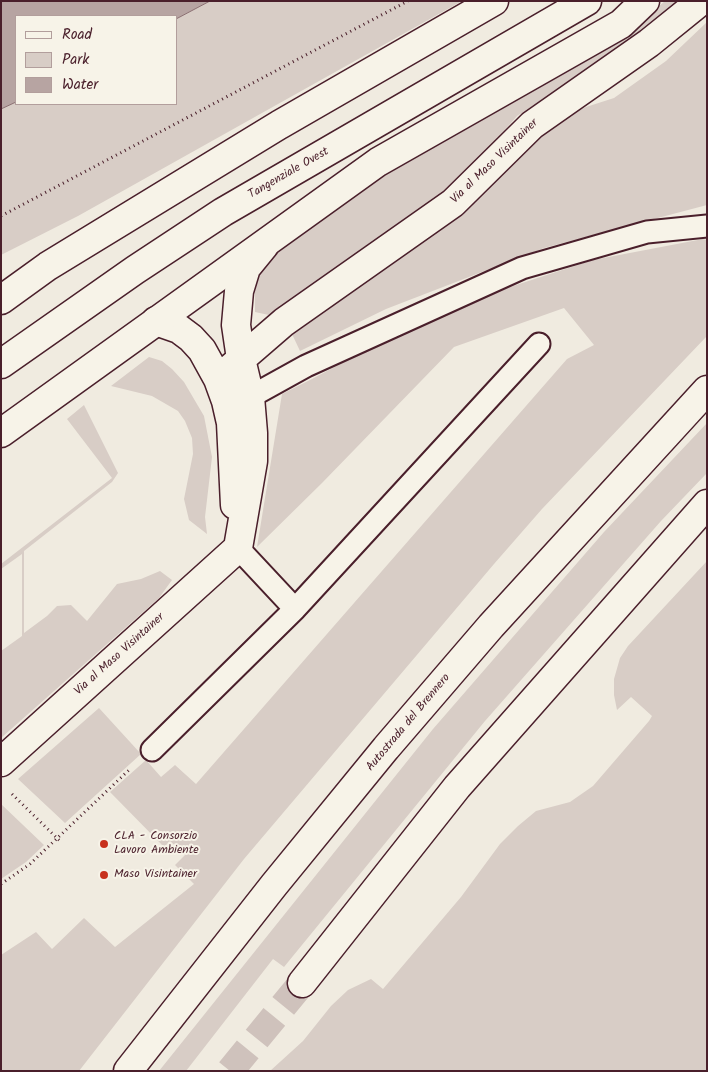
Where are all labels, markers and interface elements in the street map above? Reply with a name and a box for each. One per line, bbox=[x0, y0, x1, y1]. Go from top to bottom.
legend bbox=[15, 15, 178, 105]
text: Road bbox=[62, 23, 92, 47]
text: Park bbox=[62, 48, 89, 72]
text: Water bbox=[62, 73, 98, 97]
street label: Via al Maso Visintainer bbox=[448, 117, 542, 207]
street label: Tangenziale Ovest bbox=[246, 145, 332, 203]
street label: Via al Maso Visintainer bbox=[72, 611, 168, 699]
street label: Autostrada del Brennero bbox=[364, 671, 454, 775]
place label: CLA - Consorzio Lavoro Ambiente bbox=[114, 830, 199, 858]
marker: CLA - Consorzio Lavoro Ambiente bbox=[98, 838, 110, 850]
place label: Maso Visintainer bbox=[114, 868, 197, 882]
marker: Maso Visintainer bbox=[98, 869, 110, 881]

